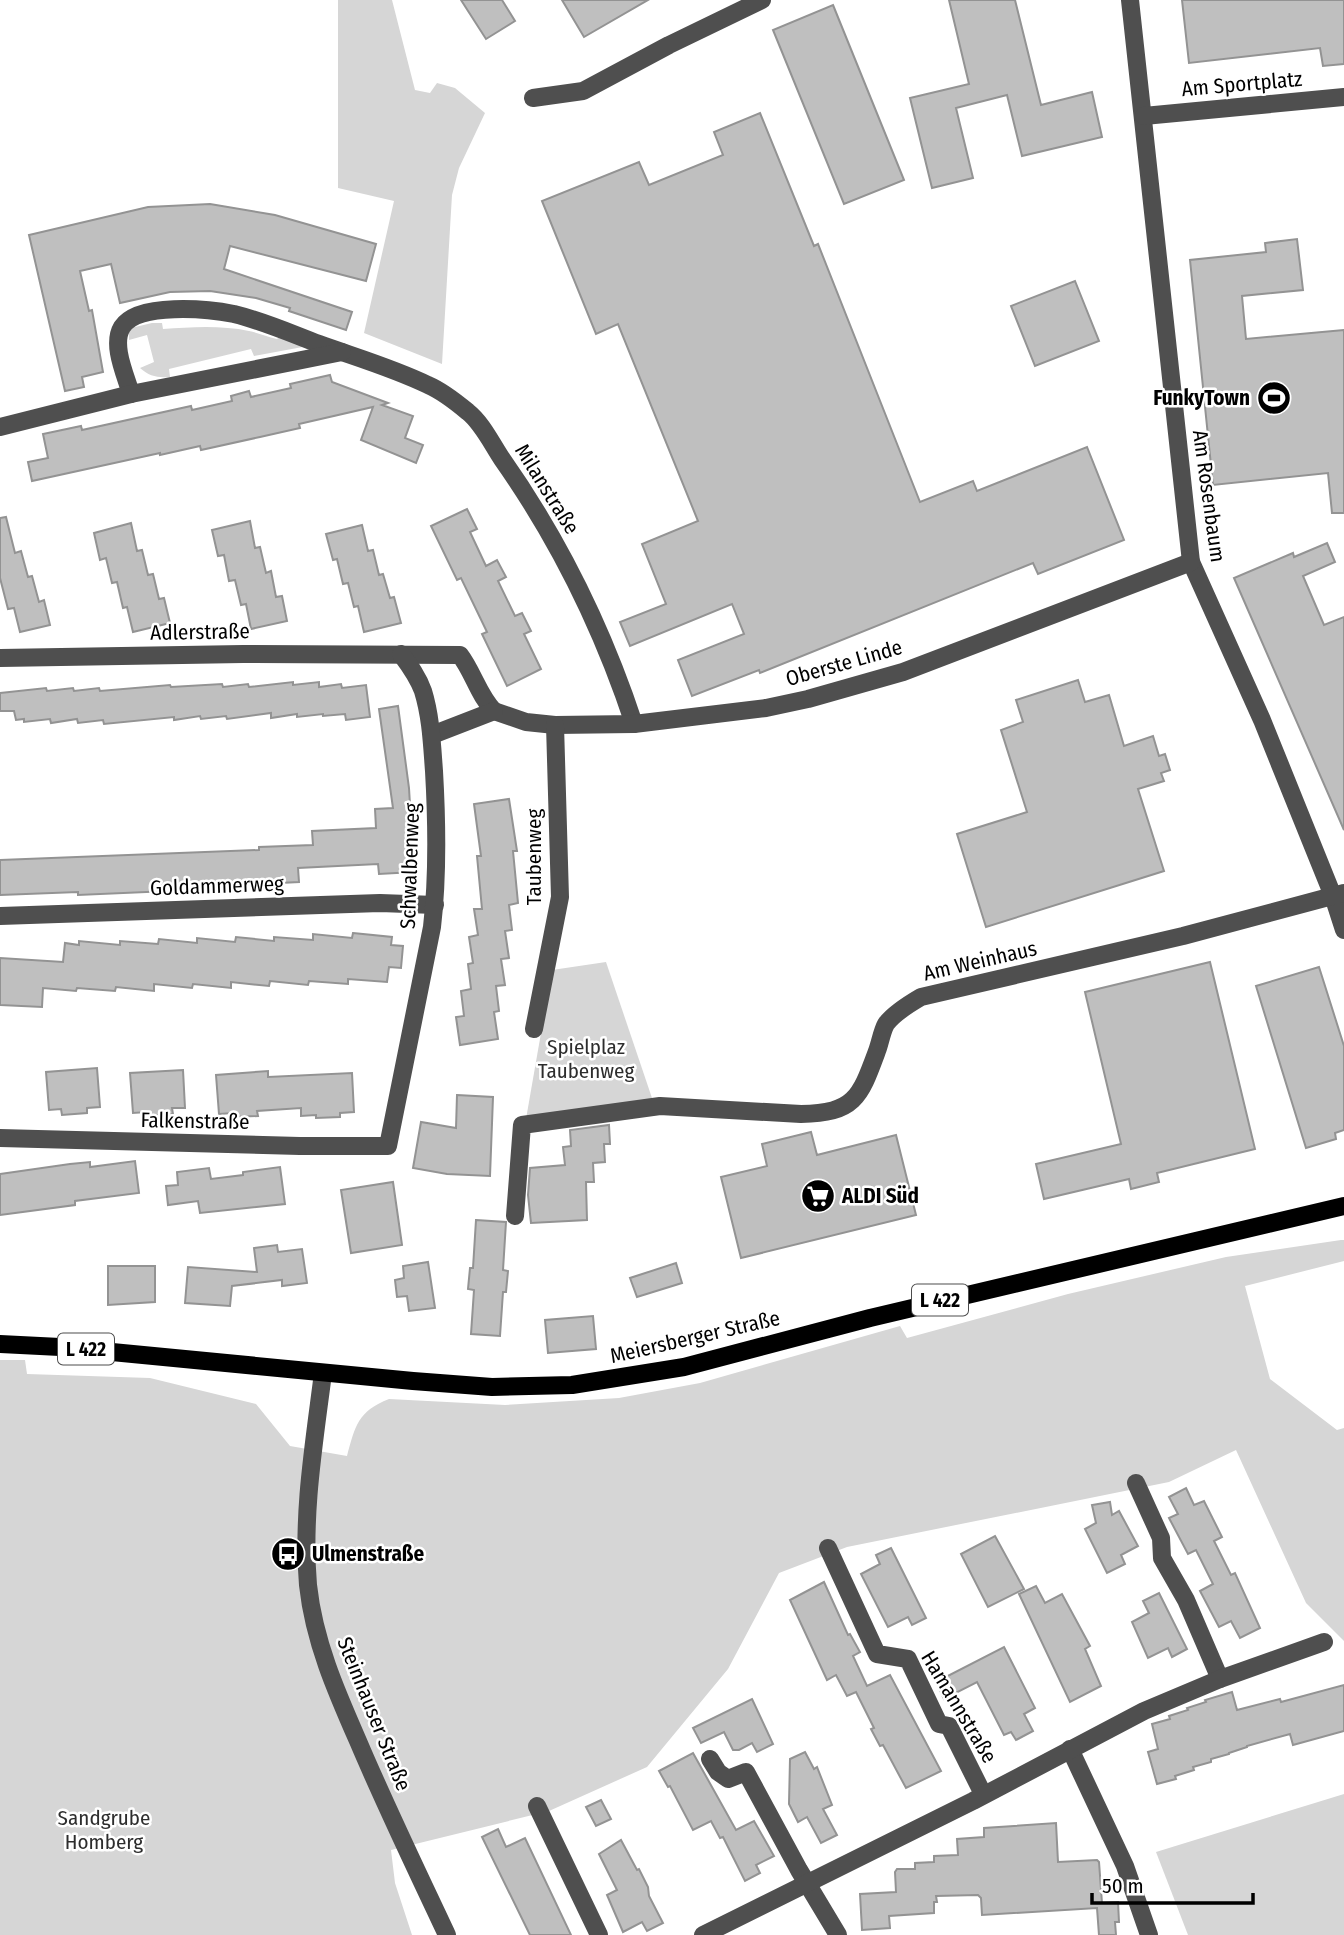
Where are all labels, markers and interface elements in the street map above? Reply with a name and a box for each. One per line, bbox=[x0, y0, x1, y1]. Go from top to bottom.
street label: Am Sportplatz bbox=[1181, 66, 1303, 102]
sports icon: FunkyTown bbox=[1255, 379, 1293, 417]
place label: FunkyTown bbox=[1153, 385, 1250, 411]
street label: Am Rosenbaum bbox=[1187, 428, 1231, 564]
street label: Milanstraße bbox=[509, 439, 585, 539]
street label: Adlerstraße bbox=[150, 618, 250, 646]
street label: Oberste Linde bbox=[783, 634, 905, 692]
street label: Schwalbenweg bbox=[395, 802, 425, 930]
street label: Taubenweg bbox=[521, 809, 547, 905]
street label: Goldammerweg bbox=[150, 871, 285, 901]
street label: Am Weinhaus bbox=[921, 935, 1039, 987]
park label: Spielplaz Taubenweg bbox=[538, 1034, 634, 1084]
street label: Falkenstraße bbox=[140, 1107, 250, 1135]
supermarket icon: ALDI Süd bbox=[799, 1177, 837, 1215]
place label: ALDI Süd bbox=[841, 1183, 919, 1209]
road number: L 422 bbox=[912, 1284, 968, 1316]
street label: Meiersberger Straße bbox=[608, 1305, 782, 1369]
road number: L 422 bbox=[58, 1334, 114, 1364]
bus stop icon: Ulmenstraße bbox=[269, 1535, 307, 1573]
place label: Ulmenstraße bbox=[312, 1541, 424, 1567]
street label: Steinhauser Straße bbox=[331, 1633, 417, 1795]
street label: Hamannstraße bbox=[915, 1646, 1003, 1768]
park label: Sandgrube Homberg bbox=[58, 1805, 150, 1855]
scale bar bbox=[1092, 1862, 1253, 1906]
text: 50 m bbox=[1102, 1873, 1144, 1899]

